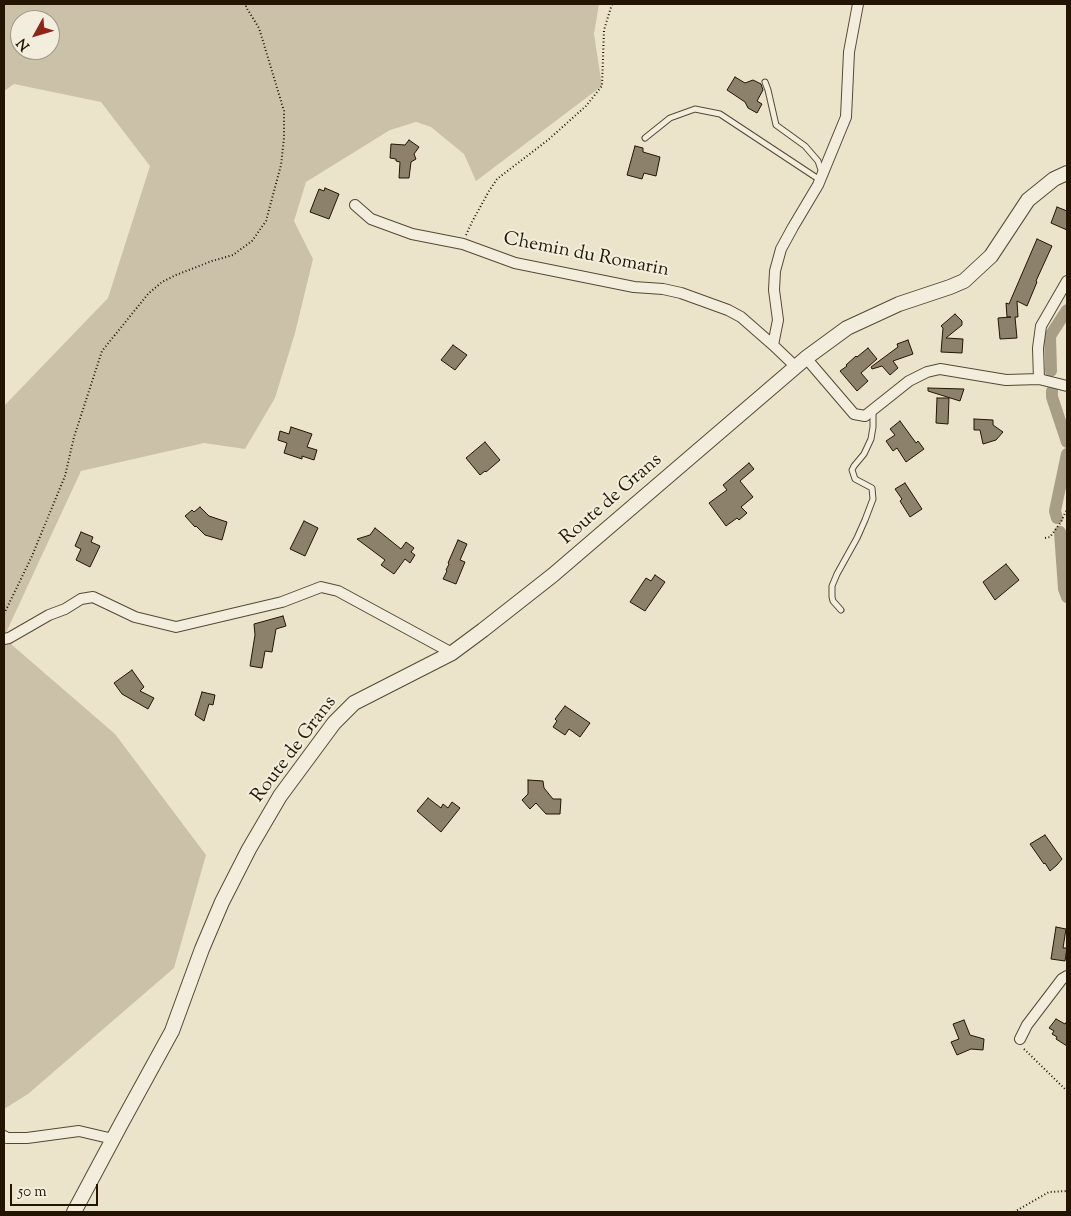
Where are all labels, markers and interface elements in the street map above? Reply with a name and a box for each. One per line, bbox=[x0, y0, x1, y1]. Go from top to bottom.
north arrow bbox=[10, 10, 60, 60]
text: N bbox=[13, 33, 35, 54]
street label: Chemin du Romarin bbox=[501, 229, 671, 283]
street label: Route de Grans bbox=[556, 450, 668, 550]
street label: Route de Grans bbox=[248, 692, 342, 808]
scale bar bbox=[12, 1174, 100, 1206]
text: 50 m bbox=[18, 1182, 47, 1203]

